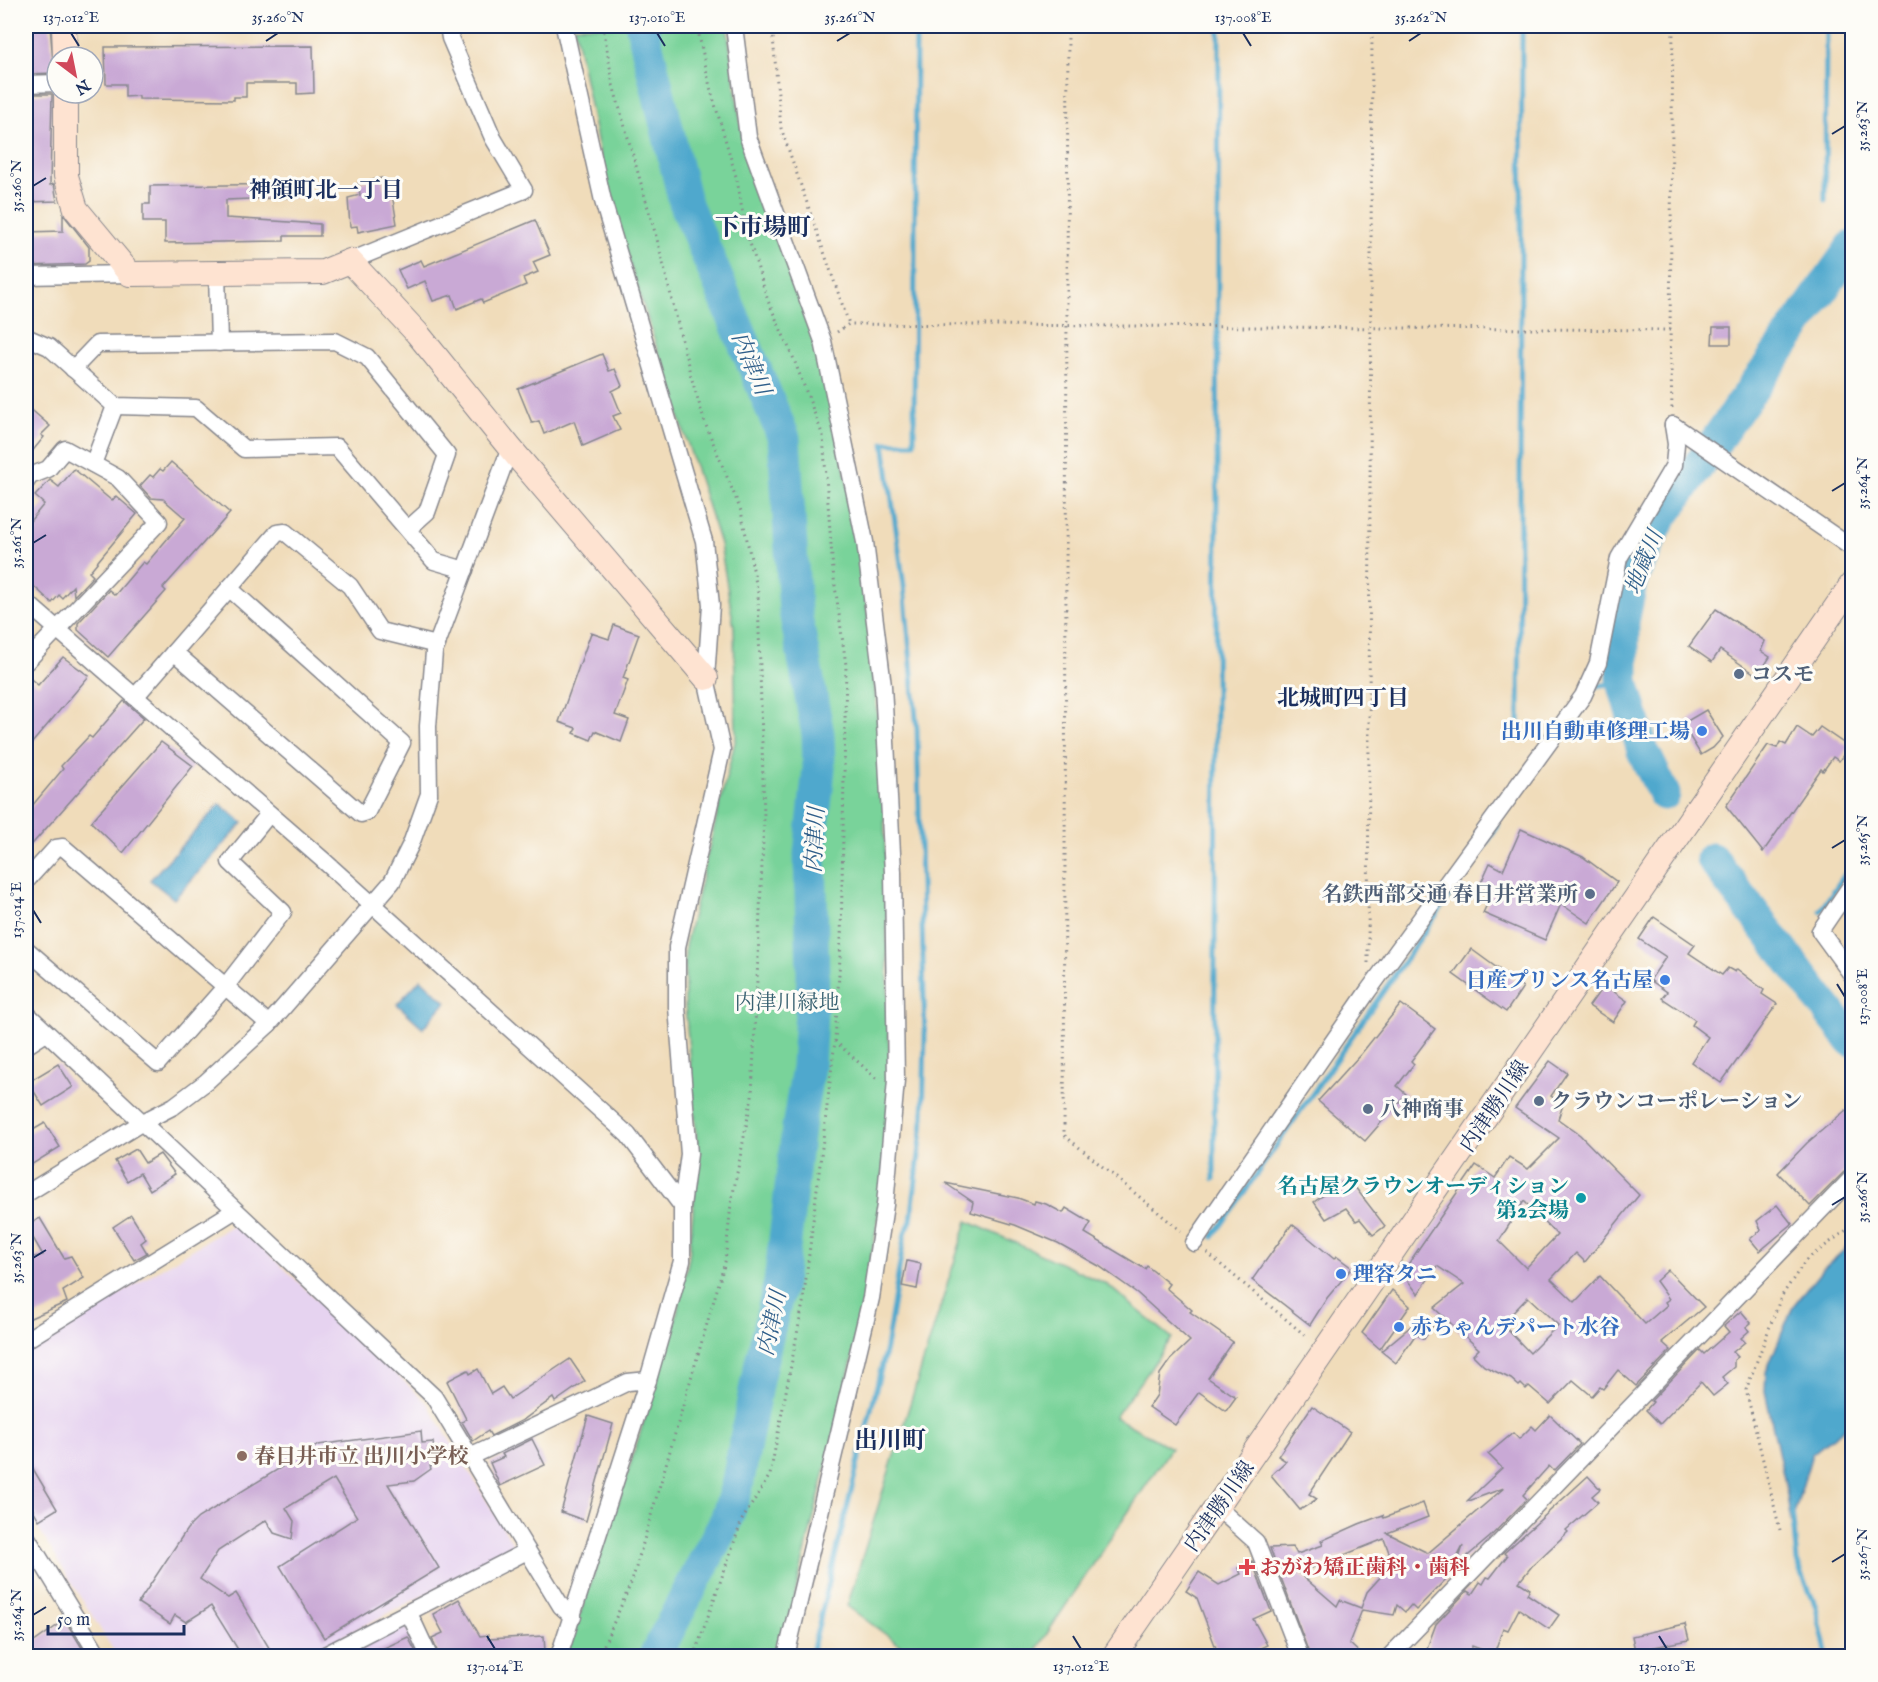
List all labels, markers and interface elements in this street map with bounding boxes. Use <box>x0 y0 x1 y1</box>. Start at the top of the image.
text: 137.012°E <box>43 8 99 27</box>
text: 35.260°N <box>252 8 304 27</box>
text: 137.010°E <box>629 8 685 27</box>
text: 35.261°N <box>825 8 875 27</box>
text: 137.008°E <box>1214 8 1272 27</box>
text: 35.262°N <box>1395 8 1447 27</box>
north arrow <box>45 45 105 105</box>
text: N <box>71 73 94 98</box>
text: 35.263°N <box>1853 101 1872 151</box>
text: 35.260°N <box>7 160 26 212</box>
district label: 神領町北一丁目 <box>249 177 403 205</box>
district label: 下市場町 <box>715 213 811 244</box>
water label: 内津川 <box>724 328 777 401</box>
text: 35.264°N <box>1853 457 1872 509</box>
text: 35.261°N <box>7 518 26 568</box>
water label: 地蔵川 <box>1620 525 1671 599</box>
place label: コスモ <box>1751 662 1814 689</box>
marker: コスモ <box>1732 667 1746 681</box>
district label: 北城町四丁目 <box>1277 685 1409 713</box>
place label: 出川自動車修理工場 <box>1501 719 1690 746</box>
marker: 出川自動車修理工場 <box>1695 724 1709 738</box>
water label: 内津川 <box>800 804 832 874</box>
text: 35.265°N <box>1853 815 1872 865</box>
text: 137.014°E <box>7 882 26 938</box>
place label: 名鉄西部交通 春日井営業所 <box>1321 882 1578 909</box>
marker: 名鉄西部交通 春日井営業所 <box>1583 887 1597 901</box>
place label: 日産プリンス名古屋 <box>1465 968 1653 995</box>
text: 137.008°E <box>1853 968 1872 1026</box>
marker: 日産プリンス名古屋 <box>1658 973 1672 987</box>
park label: 内津川緑地 <box>735 990 840 1017</box>
street label: 内津勝川線 <box>1455 1056 1536 1158</box>
place label: クラウンコーポレーション <box>1551 1089 1802 1116</box>
marker: クラウンコーポレーション <box>1532 1094 1546 1108</box>
place label: 八神商事 <box>1380 1097 1464 1124</box>
marker: 八神商事 <box>1361 1102 1375 1116</box>
text: 35.266°N <box>1853 1171 1872 1223</box>
place label: 名古屋クラウンオーディション 第2会場 <box>1277 1174 1569 1225</box>
marker: 名古屋クラウンオーディション 第2会場 <box>1574 1191 1588 1205</box>
text: 35.263°N <box>7 1233 26 1283</box>
place label: 理容タニ <box>1353 1262 1437 1289</box>
marker: 理容タニ <box>1334 1267 1348 1281</box>
water label: 内津川 <box>752 1286 794 1359</box>
place label: 赤ちゃんデパート水谷 <box>1411 1315 1620 1342</box>
marker: 赤ちゃんデパート水谷 <box>1392 1320 1406 1334</box>
district label: 出川町 <box>854 1426 926 1457</box>
place label: 春日井市立 出川小学校 <box>254 1444 469 1471</box>
marker: 春日井市立 出川小学校 <box>235 1449 249 1463</box>
street label: 内津勝川線 <box>1179 1456 1261 1558</box>
text: 35.267°N <box>1853 1528 1872 1580</box>
place label: おがわ矯正歯科・歯科 <box>1260 1555 1470 1582</box>
marker: おがわ矯正歯科・歯科 <box>1238 1558 1256 1576</box>
text: 35.264°N <box>7 1589 26 1641</box>
scale bar <box>48 1598 184 1636</box>
text: 50 m <box>57 1609 90 1632</box>
text: 137.014°E <box>467 1657 523 1676</box>
text: 137.012°E <box>1053 1657 1109 1676</box>
text: 137.010°E <box>1639 1657 1695 1676</box>

